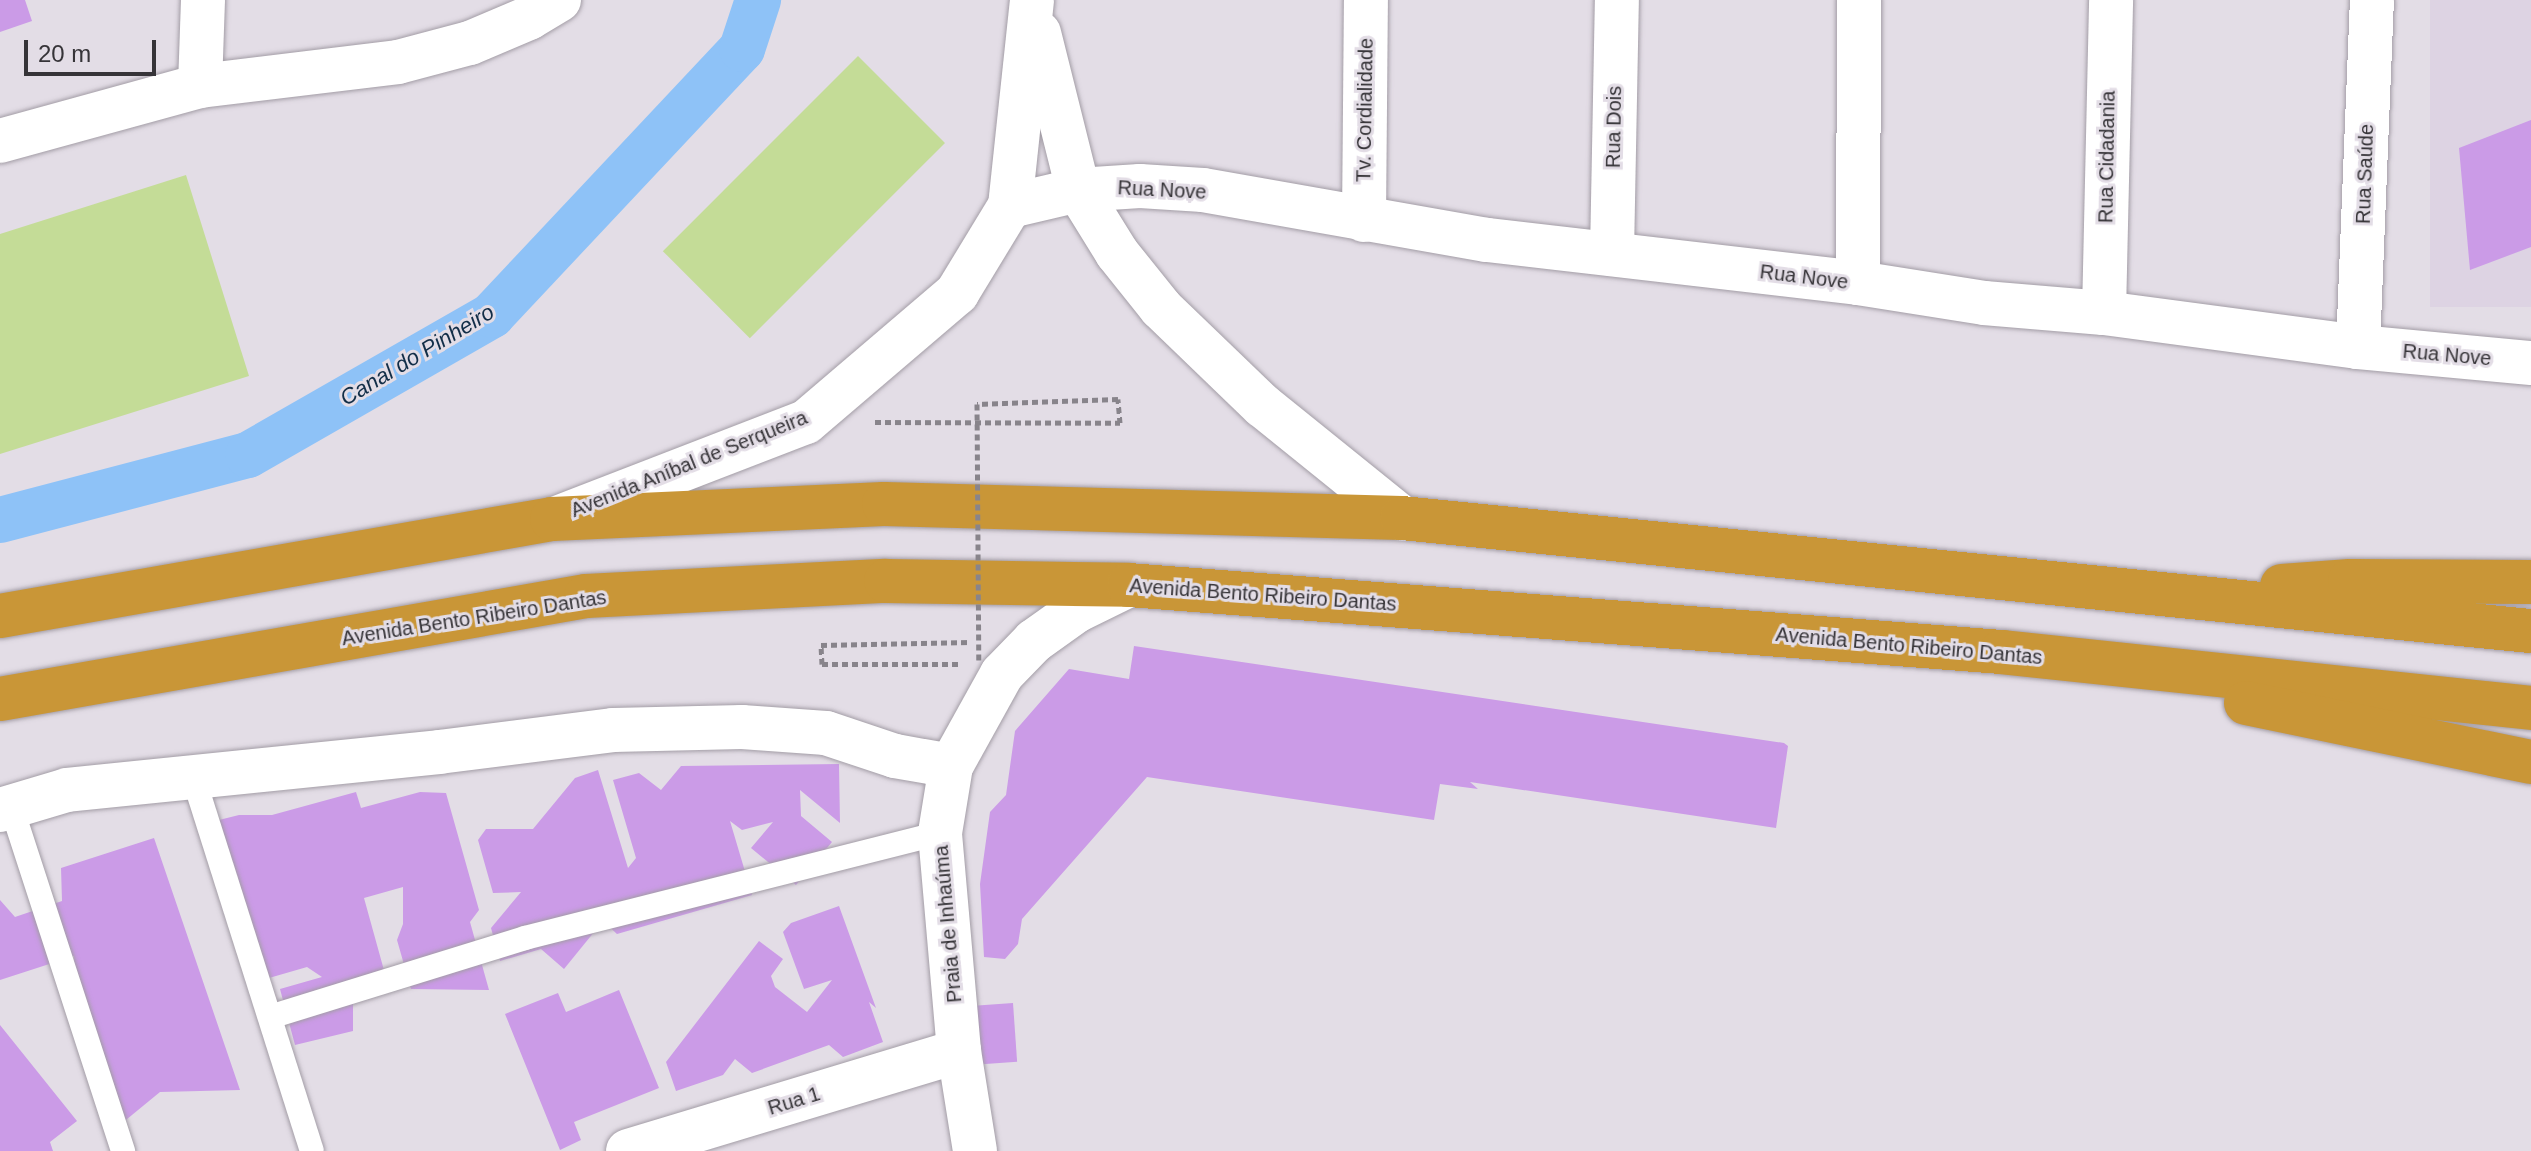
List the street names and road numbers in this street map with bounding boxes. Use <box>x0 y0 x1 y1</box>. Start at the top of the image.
street label: Tv. Cordialidade <box>1352 38 1378 182</box>
street label: Rua Dois <box>1601 86 1627 168</box>
street label: Rua Cidadania <box>2094 91 2120 223</box>
street label: Rua Saúde <box>2351 124 2379 224</box>
street label: Rua Nove <box>1117 176 1207 204</box>
street label: Rua Nove <box>1758 260 1850 294</box>
street label: Rua Nove <box>2402 339 2492 371</box>
street label: Avenida Aníbal de Serqueira <box>567 405 811 523</box>
street label: Avenida Bento Ribeiro Dantas <box>1129 574 1397 616</box>
street label: Avenida Bento Ribeiro Dantas <box>340 585 608 651</box>
street label: Avenida Bento Ribeiro Dantas <box>1775 622 2043 670</box>
street label: Praia de Inhaúma <box>929 844 967 1004</box>
street label: Rua 1 <box>765 1082 823 1120</box>

